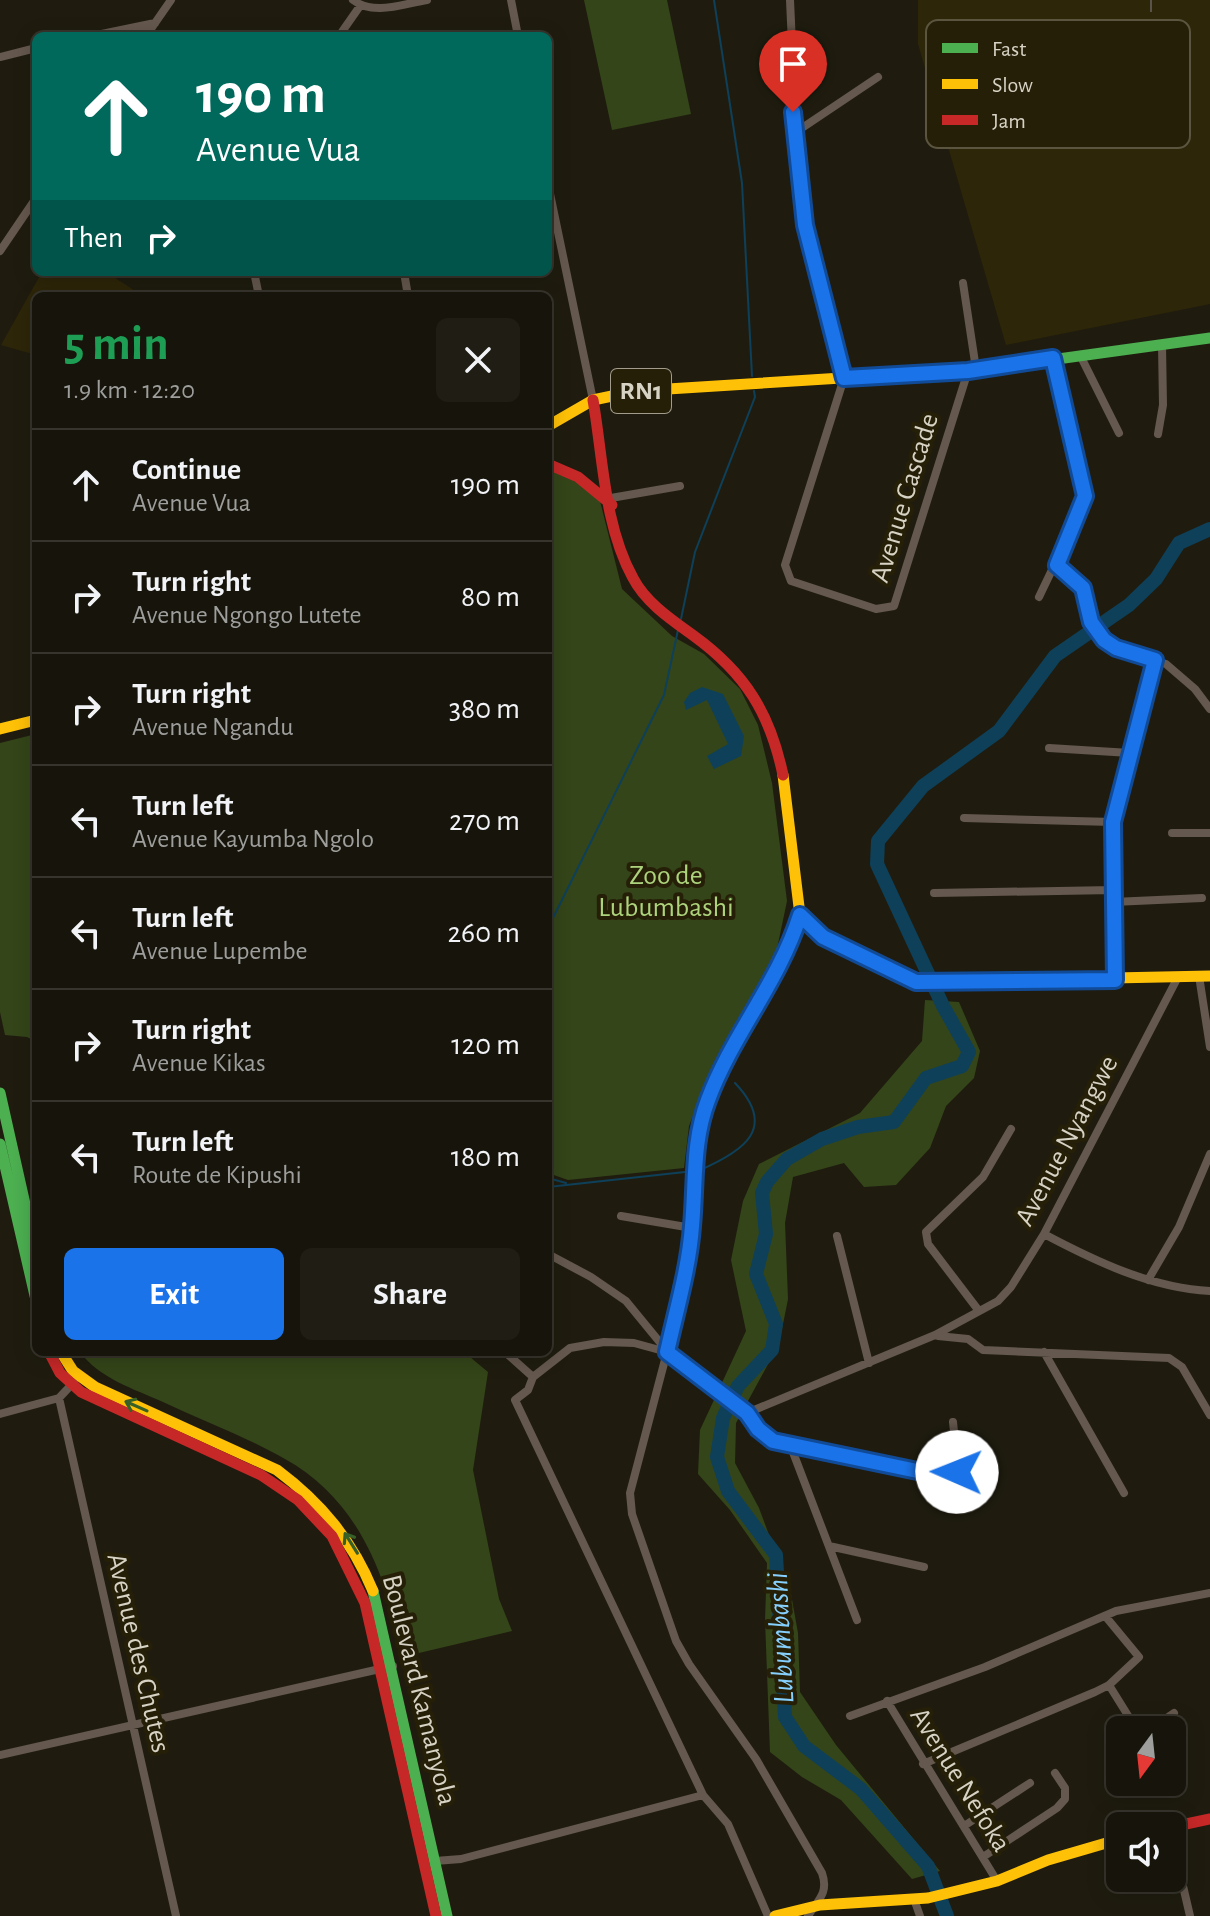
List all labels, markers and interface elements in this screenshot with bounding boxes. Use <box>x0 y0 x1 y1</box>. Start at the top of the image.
legend <box>926 20 1190 148</box>
pin <box>759 30 827 112</box>
text: Fast <box>992 38 1026 60</box>
icon: arrive <box>771 42 815 86</box>
icon: ahead <box>64 64 168 168</box>
text: 190 m <box>196 67 326 123</box>
text: Slow <box>992 74 1033 96</box>
text: Jam <box>992 110 1026 132</box>
text: Avenue Vua <box>196 132 360 168</box>
icon: right <box>139 216 183 260</box>
text: Then <box>64 223 123 253</box>
button: close <box>436 318 520 402</box>
text: 5 min <box>64 321 169 369</box>
road number: RN1 <box>611 369 671 413</box>
text: 1.9 km · 12:20 <box>64 377 195 403</box>
street label: Avenue Cascade <box>866 410 944 586</box>
text: Continue <box>132 455 241 485</box>
icon: ahead <box>64 463 108 507</box>
text: 190 m <box>451 470 520 500</box>
text: Avenue Vua <box>132 490 251 516</box>
text: Turn right <box>132 567 251 597</box>
icon: right <box>64 575 108 619</box>
text: 80 m <box>461 582 520 612</box>
text: Avenue Ngongo Lutete <box>132 602 361 628</box>
text: Turn right <box>132 679 251 709</box>
icon: right <box>64 687 108 731</box>
text: 380 m <box>449 694 520 724</box>
text: Avenue Ngandu <box>132 714 293 740</box>
text: Turn left <box>132 791 233 821</box>
icon: left <box>64 799 108 843</box>
text: 270 m <box>449 806 520 836</box>
text: Avenue Kayumba Ngolo <box>132 826 374 852</box>
park label: Zoo de Lubumbashi <box>598 862 734 922</box>
text: Turn left <box>132 903 233 933</box>
icon: left <box>64 911 108 955</box>
text: 260 m <box>447 918 520 948</box>
text: Avenue Lupembe <box>132 938 308 964</box>
text: Turn right <box>132 1015 251 1045</box>
icon: right <box>64 1023 108 1067</box>
text: 120 m <box>451 1030 520 1060</box>
text: Avenue Kikas <box>132 1050 266 1076</box>
street label: Avenue Nyangwe <box>1010 1051 1124 1231</box>
text: Turn left <box>132 1127 233 1157</box>
icon: left <box>64 1135 108 1179</box>
text: 180 m <box>451 1142 520 1172</box>
text: Route de Kipushi <box>132 1162 302 1188</box>
button: Exit <box>64 1248 284 1340</box>
button: Share <box>300 1248 520 1340</box>
one-way arrow <box>125 1397 149 1412</box>
position arrow <box>915 1430 999 1514</box>
one-way arrow <box>343 1532 359 1555</box>
street label: Avenue des Chutes <box>101 1551 175 1755</box>
street label: Boulevard Kamanyola <box>377 1572 461 1808</box>
water label: Lubumbashi <box>763 1572 799 1704</box>
street label: Avenue Nefoka <box>905 1703 1016 1857</box>
north arrow <box>1106 1716 1186 1796</box>
map controls <box>1106 1716 1186 1892</box>
button: sound <box>1106 1812 1186 1892</box>

